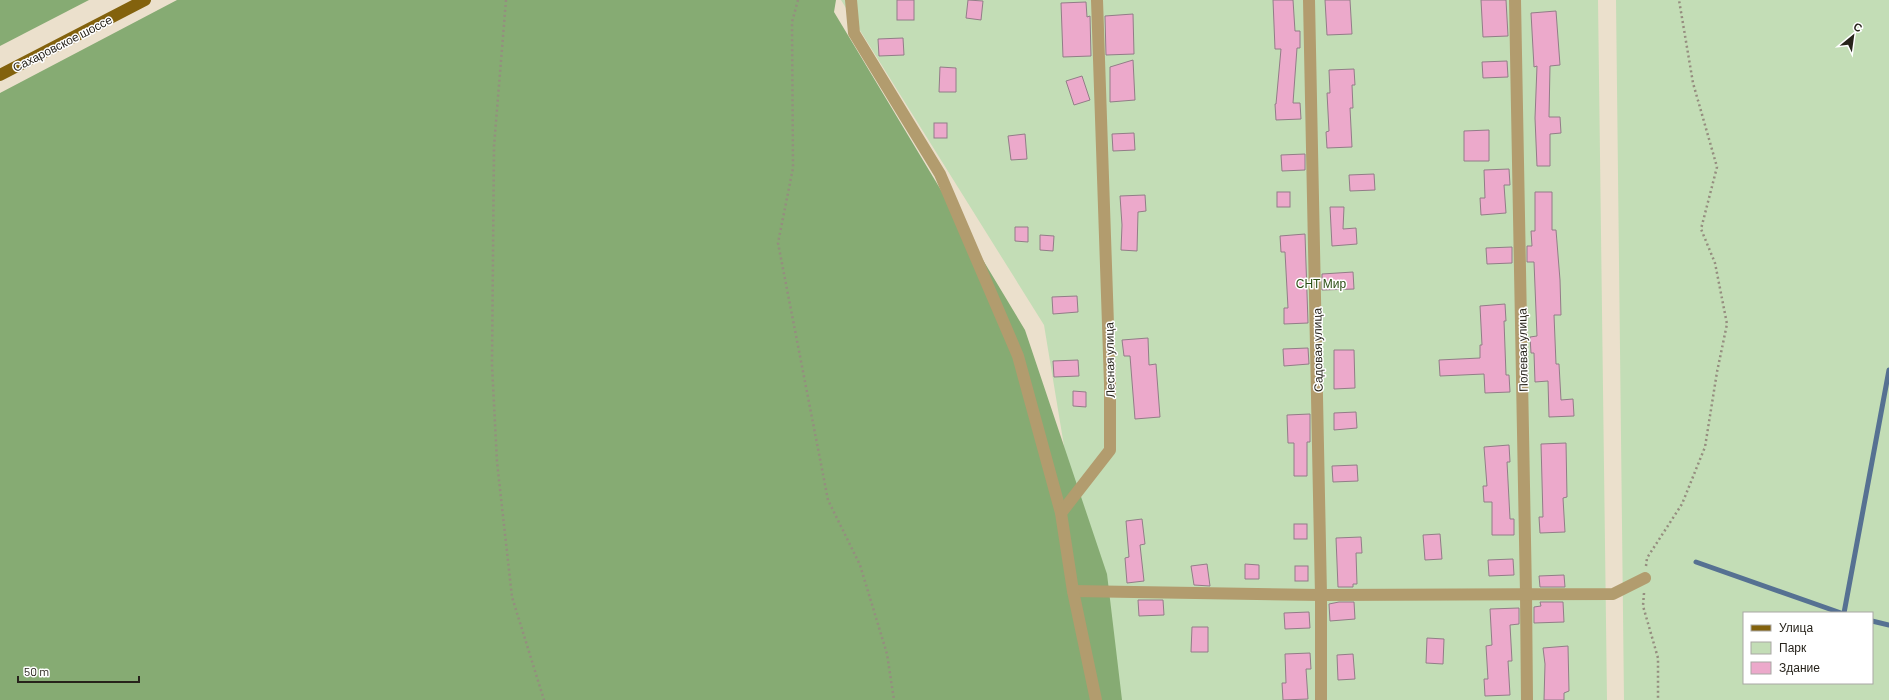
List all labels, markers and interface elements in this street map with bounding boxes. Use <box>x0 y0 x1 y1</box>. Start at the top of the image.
street label: Сахаровское шоссе <box>10 12 115 75</box>
north arrow <box>1833 16 1873 56</box>
text: С <box>1851 19 1865 34</box>
park label: СНТ Мир <box>1296 276 1347 291</box>
street label: Садовая улица <box>1309 308 1326 392</box>
street label: Полевая улица <box>1514 308 1531 392</box>
street label: Лесная улица <box>1101 322 1118 398</box>
legend <box>1743 612 1873 684</box>
text: Улица <box>1779 620 1813 635</box>
text: Парк <box>1779 640 1807 655</box>
scale bar <box>18 658 139 684</box>
text: Здание <box>1779 660 1820 675</box>
text: 50 m <box>24 664 49 678</box>

